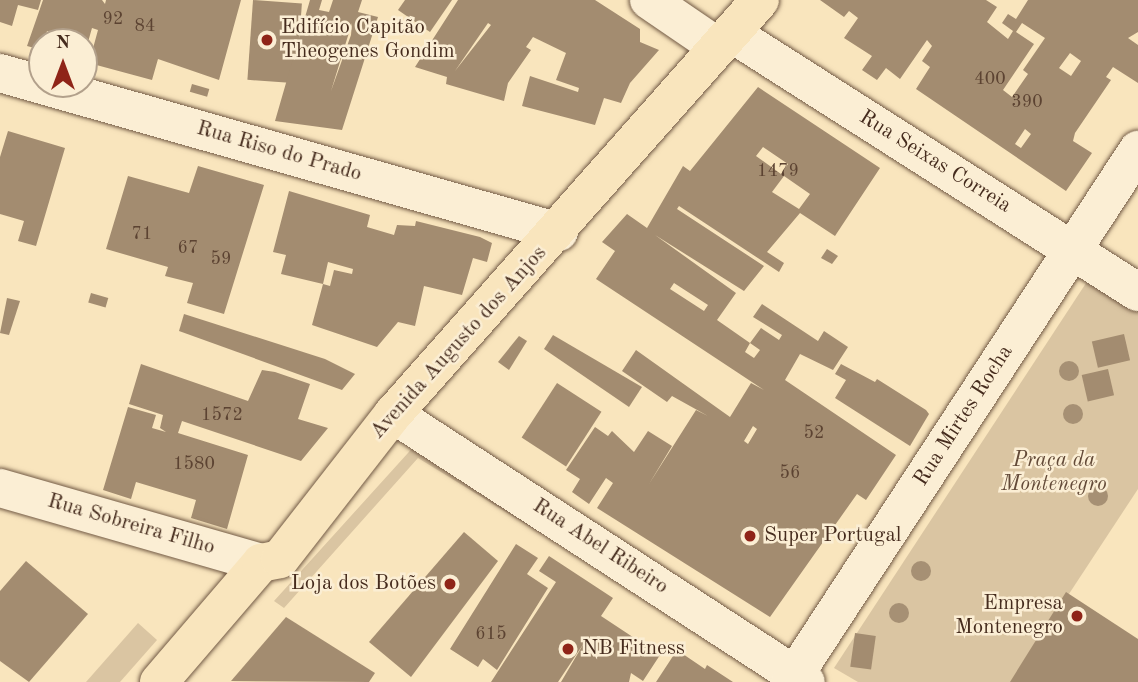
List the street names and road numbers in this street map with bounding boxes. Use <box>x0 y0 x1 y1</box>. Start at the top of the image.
street label: Rua Seixas Correia <box>854 105 1016 219</box>
street label: Rua Riso do Prado <box>194 116 364 188</box>
street label: Avenida Augusto dos Anjos <box>366 241 552 445</box>
street label: Rua Mirtes Rocha <box>909 341 1019 491</box>
street label: Rua Sobreira Filho <box>44 489 218 561</box>
street label: Rua Abel Ribeiro <box>528 494 672 600</box>

